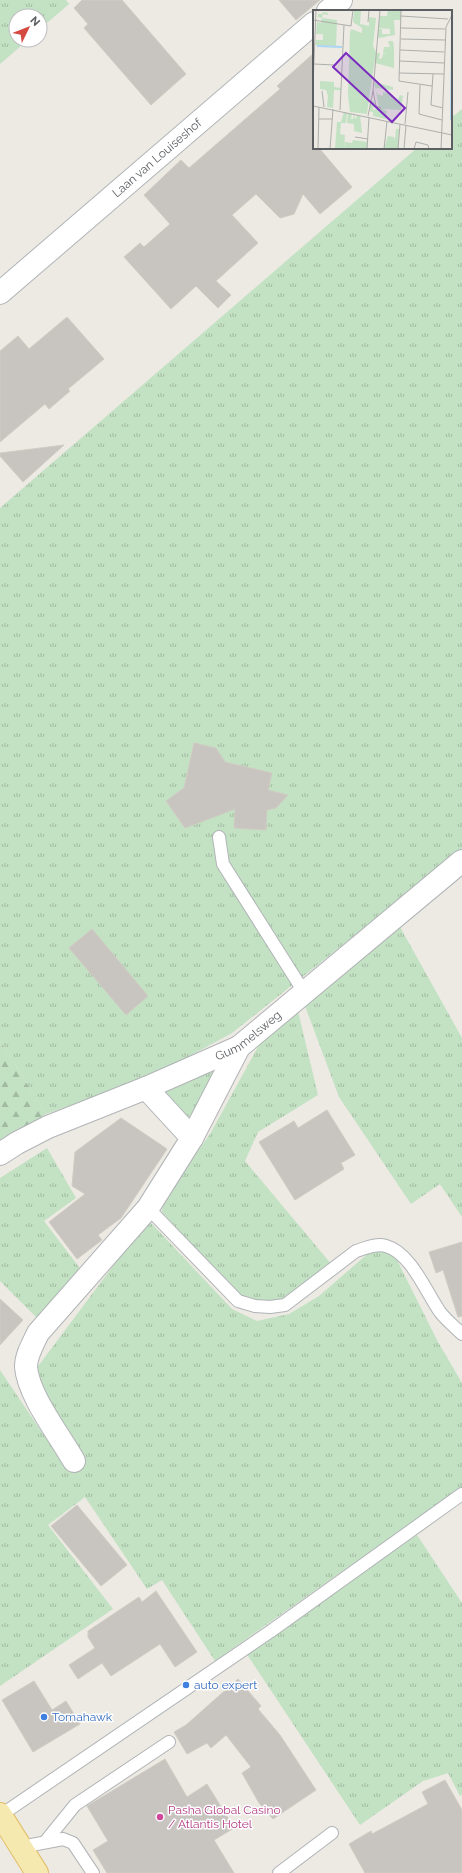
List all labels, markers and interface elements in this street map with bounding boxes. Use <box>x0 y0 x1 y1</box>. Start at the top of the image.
north arrow <box>8 8 48 48</box>
inset map <box>313 10 452 149</box>
text: N <box>27 14 43 29</box>
street label: Laan van Louiseshof <box>109 115 205 200</box>
street label: Gummelsweg <box>213 1008 284 1064</box>
place label: auto expert <box>194 1678 257 1692</box>
marker: auto expert <box>181 1680 191 1690</box>
place label: Tomahawk <box>52 1710 113 1724</box>
marker: Tomahawk <box>39 1712 49 1722</box>
place label: Pasha Global Casino / Atlantis Hotel <box>168 1803 281 1831</box>
marker: Pasha Global Casino / Atlantis Hotel <box>155 1812 165 1822</box>

